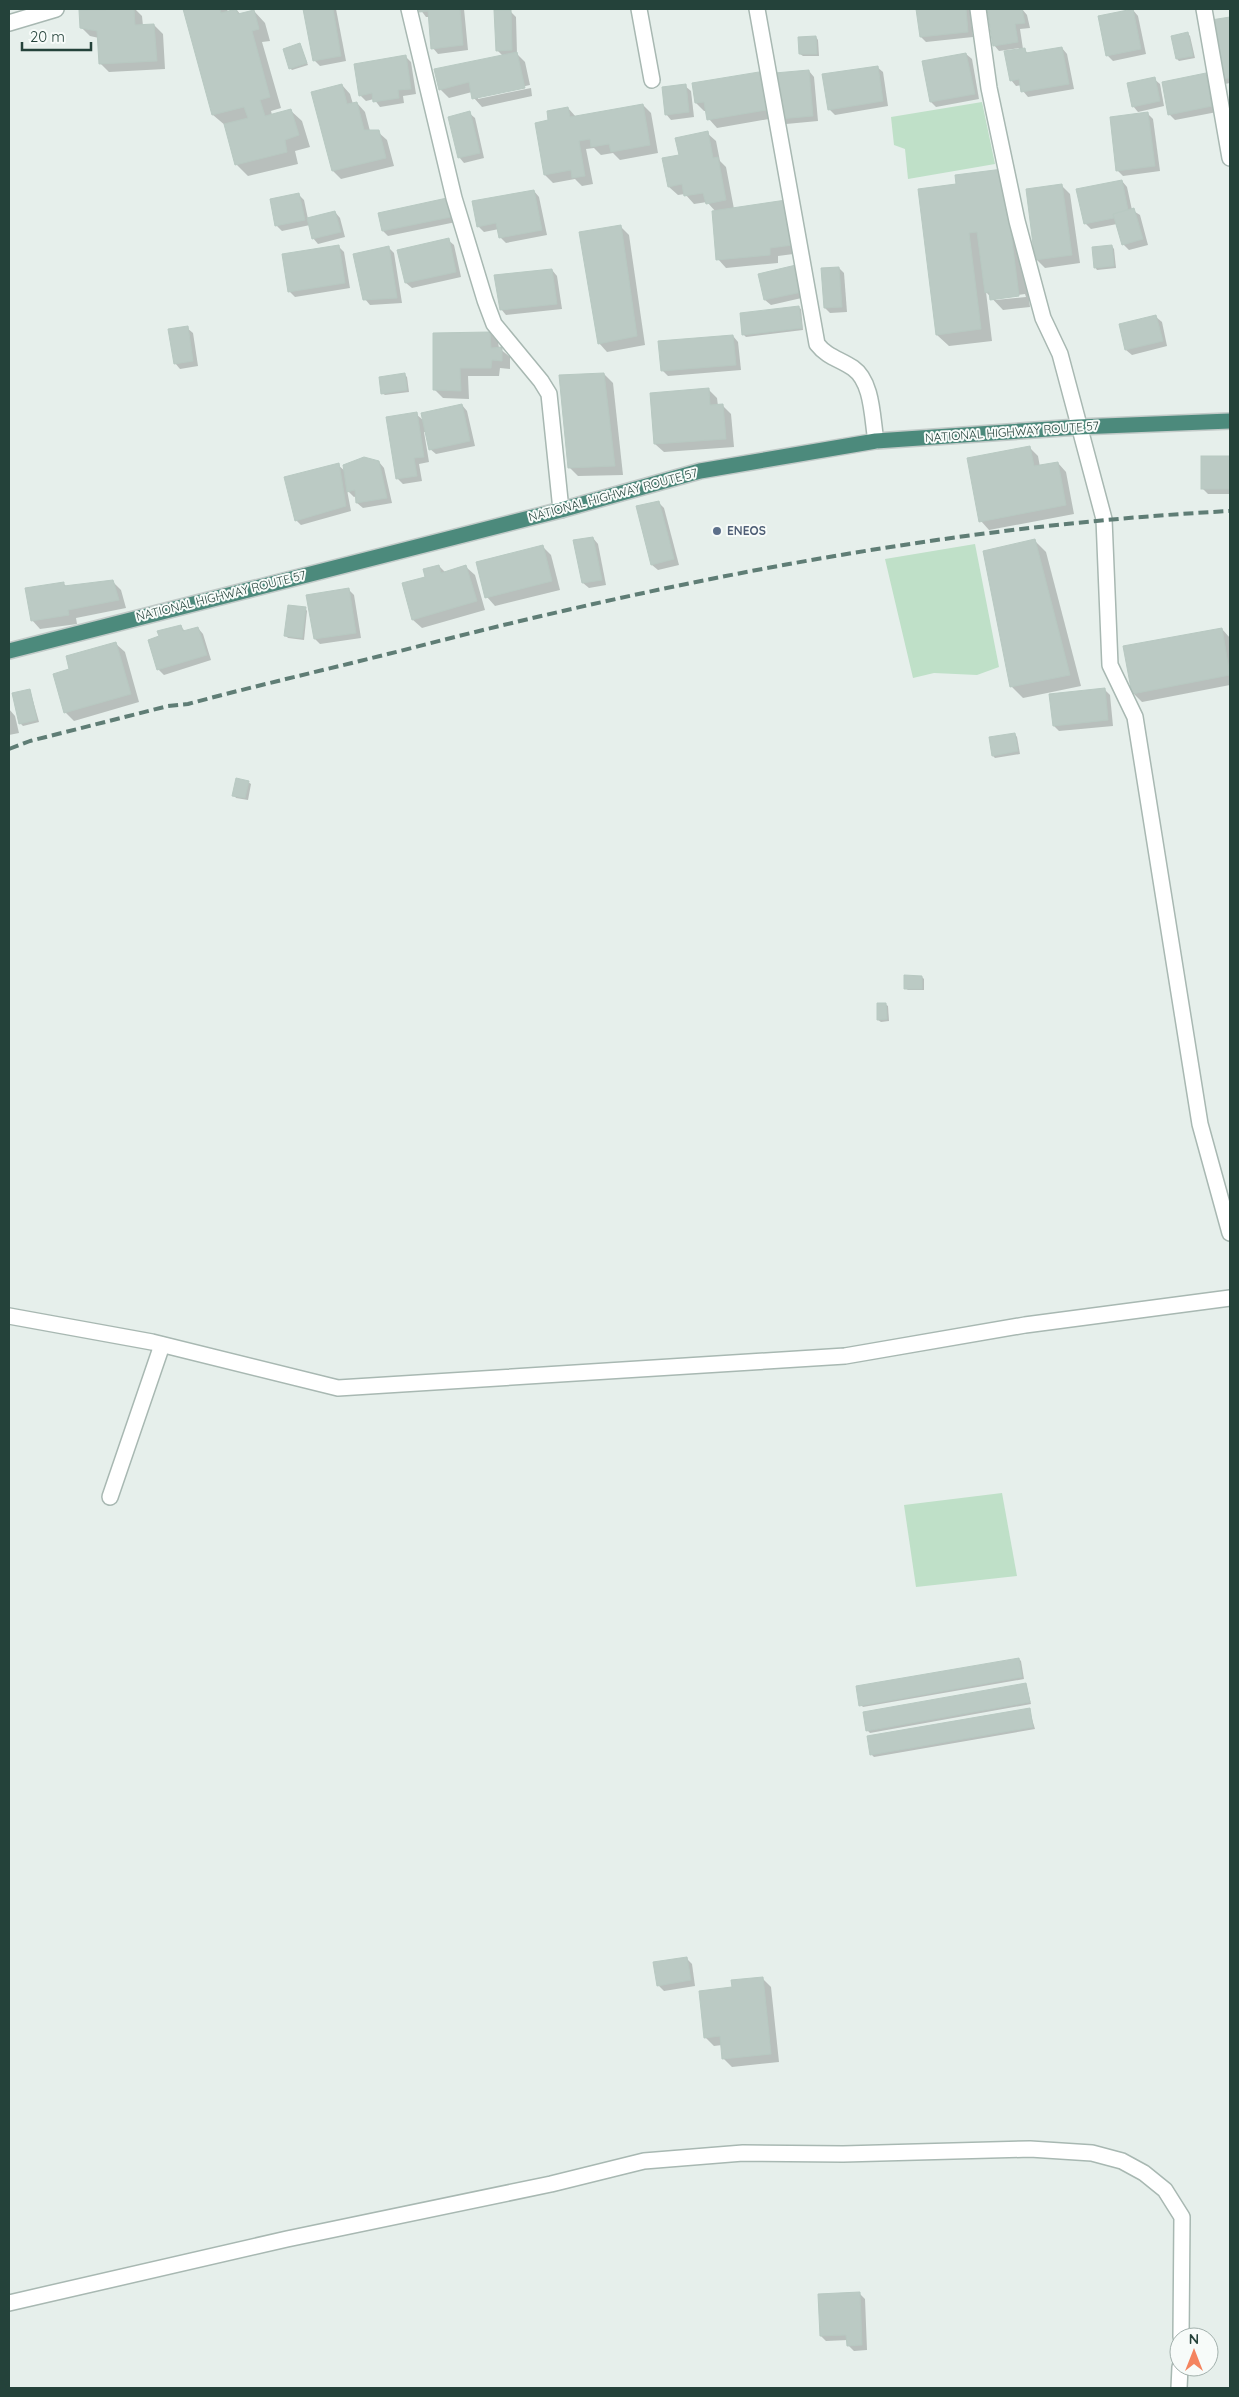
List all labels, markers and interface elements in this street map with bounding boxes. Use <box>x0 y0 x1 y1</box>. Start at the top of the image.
scale bar <box>22 20 91 52</box>
text: 20 m <box>30 27 65 46</box>
street label: NATIONAL HIGHWAY ROUTE 57 <box>924 418 1099 445</box>
street label: NATIONAL HIGHWAY ROUTE 57 <box>527 465 699 524</box>
place label: ENEOS <box>727 523 766 538</box>
marker: ENEOS <box>711 525 723 537</box>
street label: NATIONAL HIGHWAY ROUTE 57 <box>134 567 307 624</box>
north arrow <box>1169 2327 1219 2377</box>
text: N <box>1189 2330 1199 2348</box>

